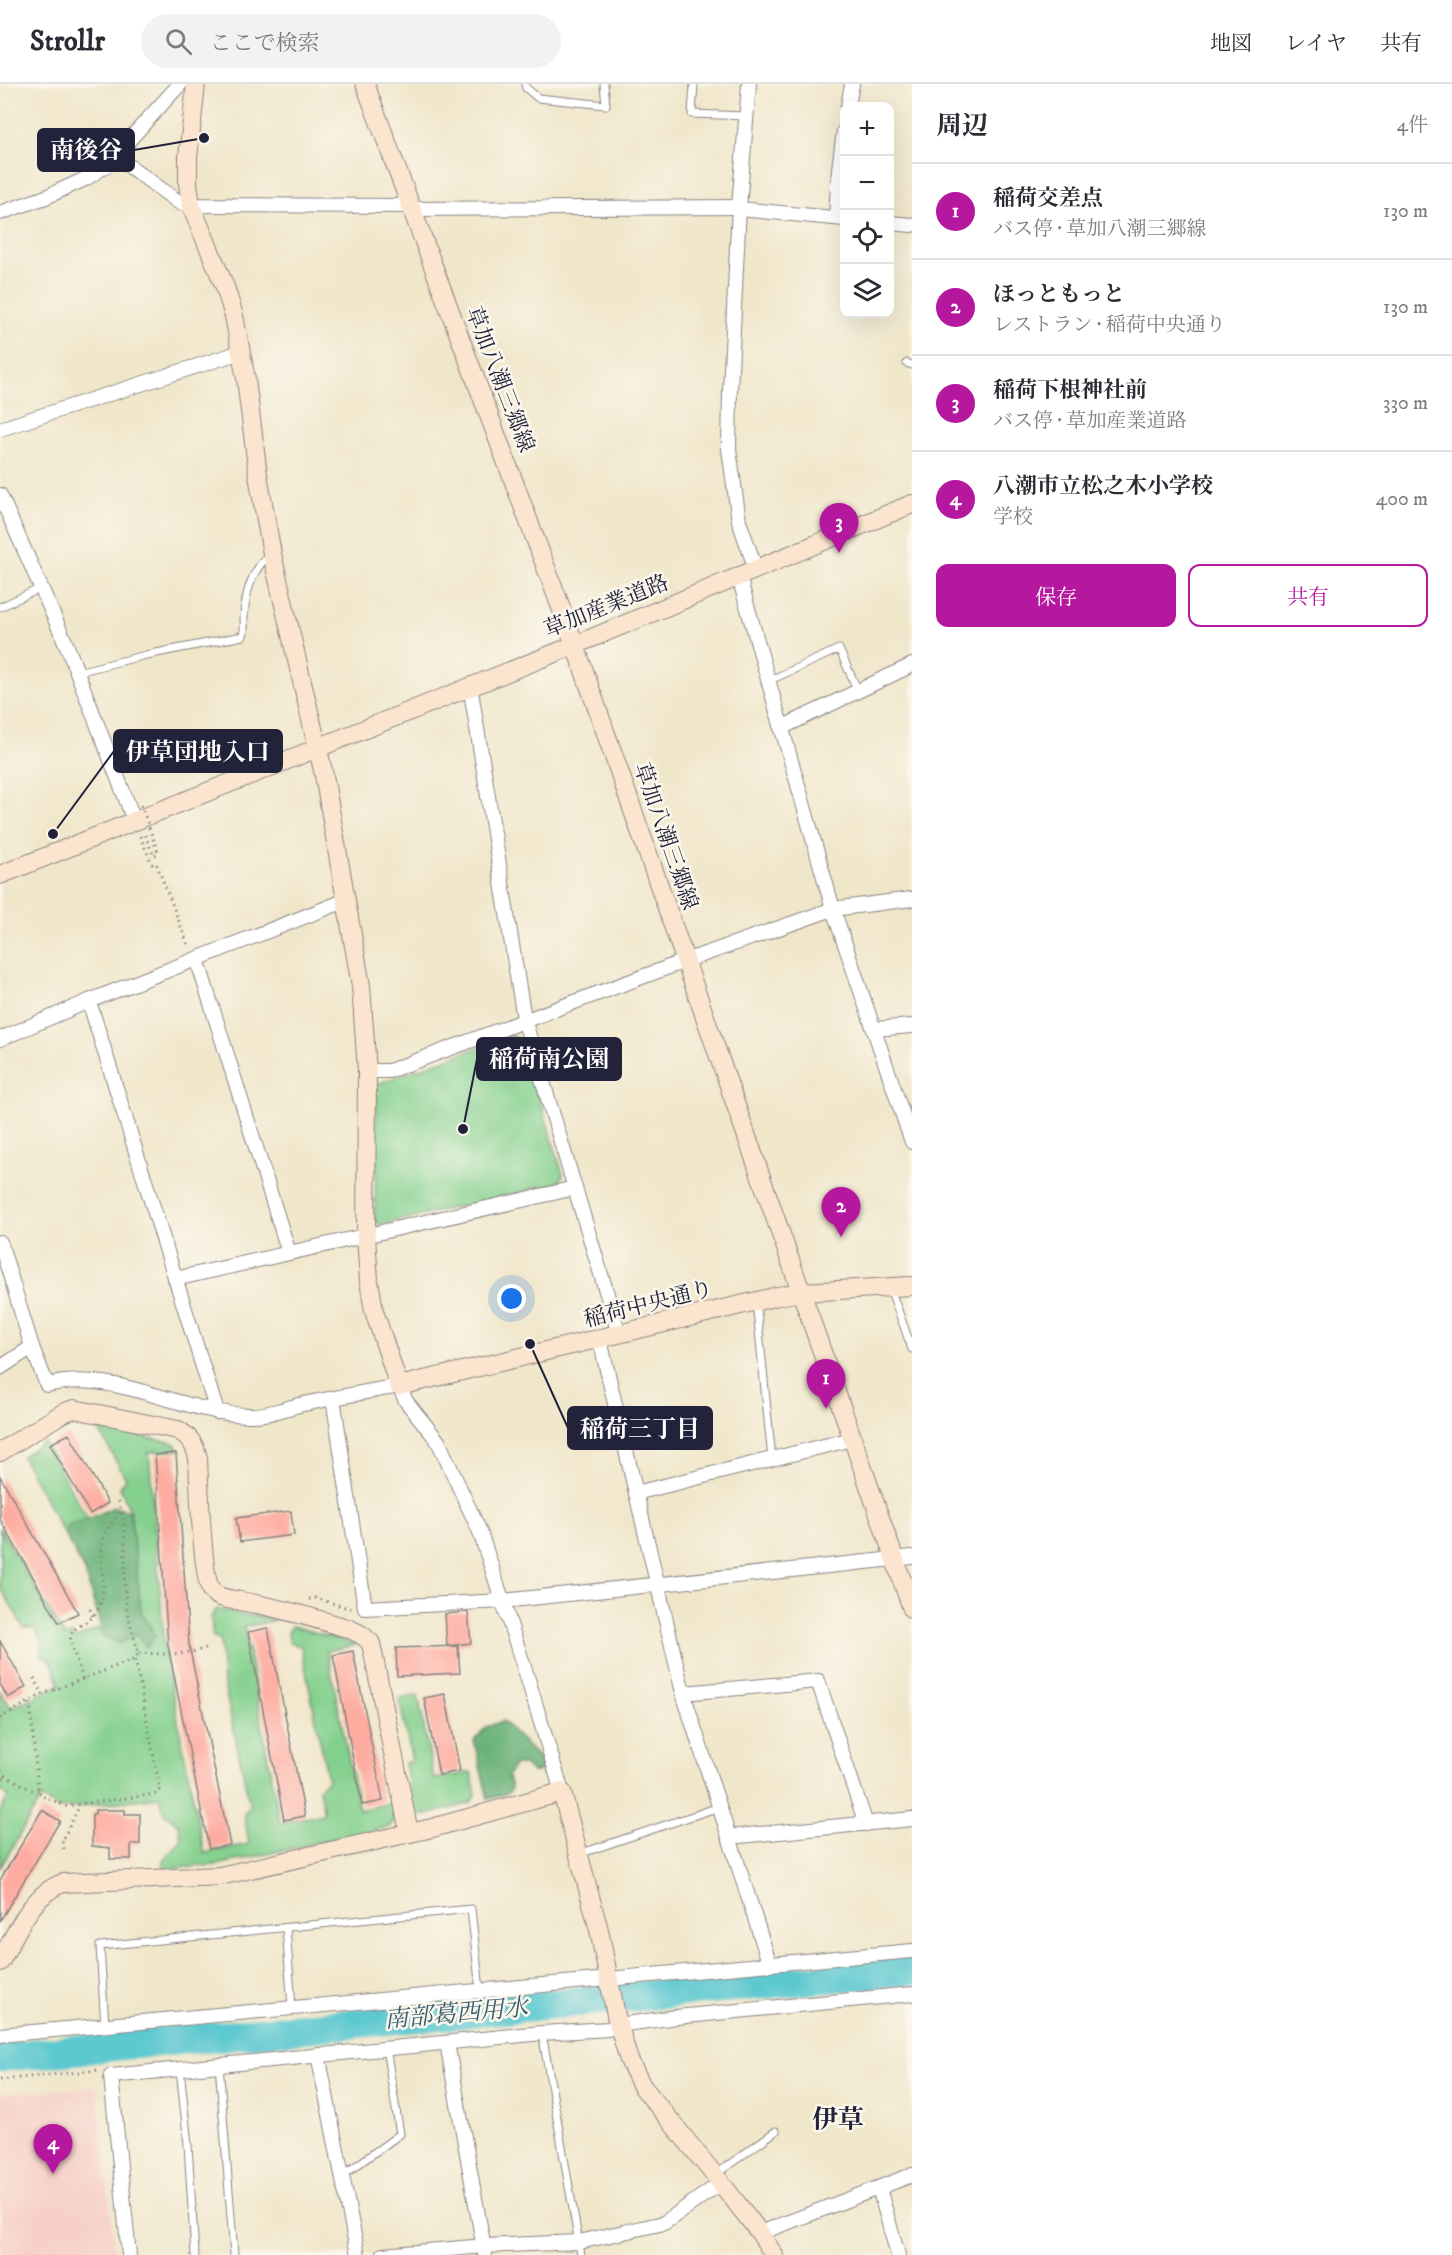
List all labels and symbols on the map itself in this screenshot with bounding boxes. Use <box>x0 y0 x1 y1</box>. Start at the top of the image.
callout: 南後谷 <box>38 129 134 171</box>
text: 南後谷 <box>50 136 122 166</box>
street label: 草加八潮三郷線 <box>459 303 540 456</box>
pin: 3 <box>820 504 858 553</box>
street label: 草加産業道路 <box>540 569 673 644</box>
callout: 伊草団地入口 <box>114 730 282 772</box>
text: 伊草団地入口 <box>126 738 270 768</box>
street label: 草加八潮三郷線 <box>628 759 703 914</box>
callout: 稲荷南公園 <box>477 1038 621 1080</box>
text: 稲荷南公園 <box>489 1045 609 1075</box>
pin: 2 <box>822 1188 860 1237</box>
street label: 稲荷中央通り <box>581 1275 716 1334</box>
your location <box>497 1284 526 1313</box>
pin: 1 <box>806 1360 846 1409</box>
callout: 稲荷三丁目 <box>568 1407 712 1449</box>
text: 稲荷三丁目 <box>580 1415 700 1445</box>
water label: 南部葛西用水 <box>383 1993 531 2035</box>
district label: 伊草 <box>812 2104 864 2137</box>
pin: 4 <box>34 2124 72 2174</box>

